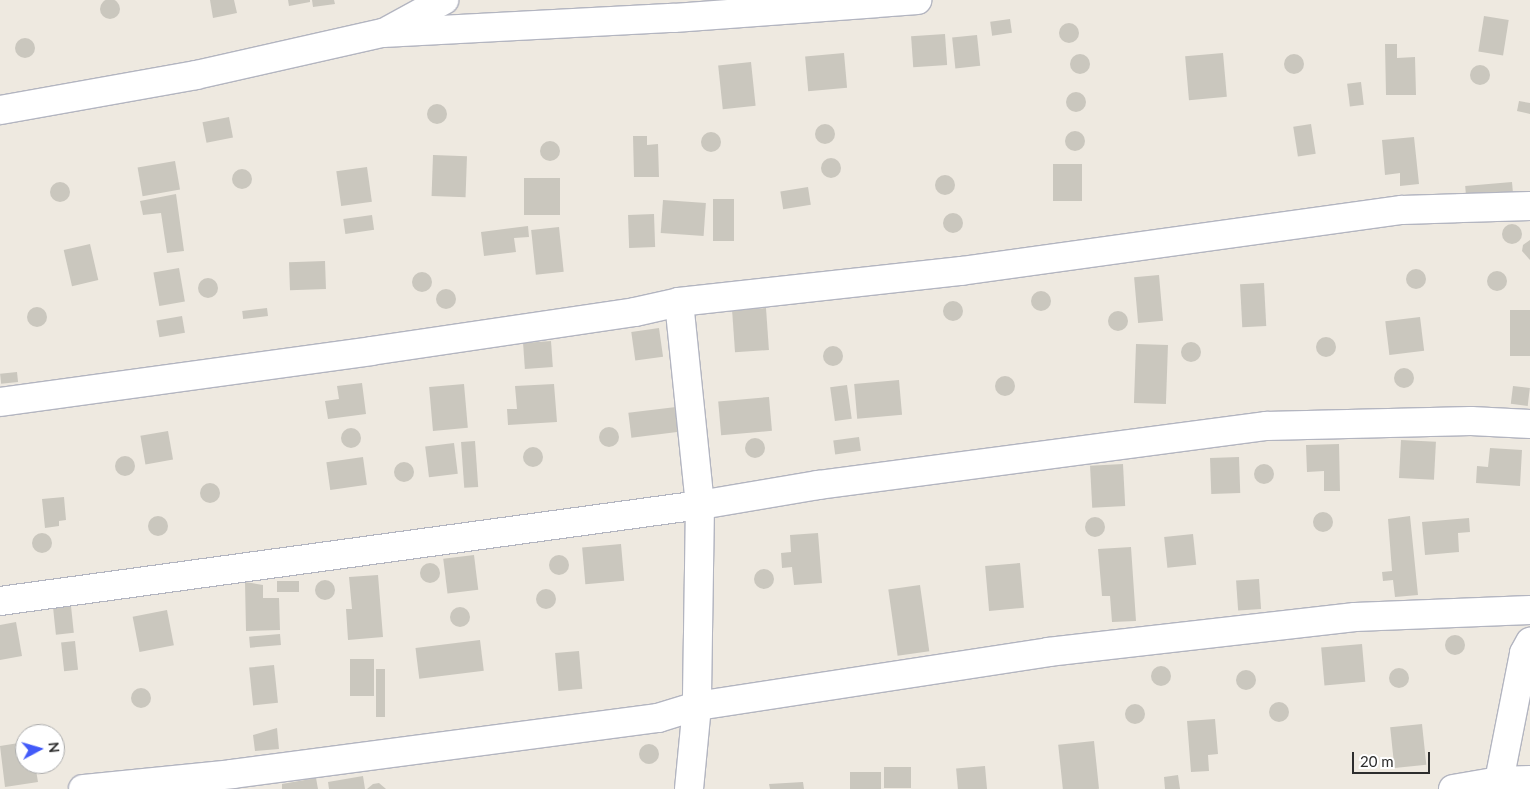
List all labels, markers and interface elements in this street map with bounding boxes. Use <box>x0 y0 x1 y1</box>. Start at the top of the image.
north arrow <box>15 724 65 774</box>
text: N <box>45 741 63 754</box>
scale bar <box>1355 742 1432 774</box>
text: 20 m <box>1360 752 1394 770</box>

